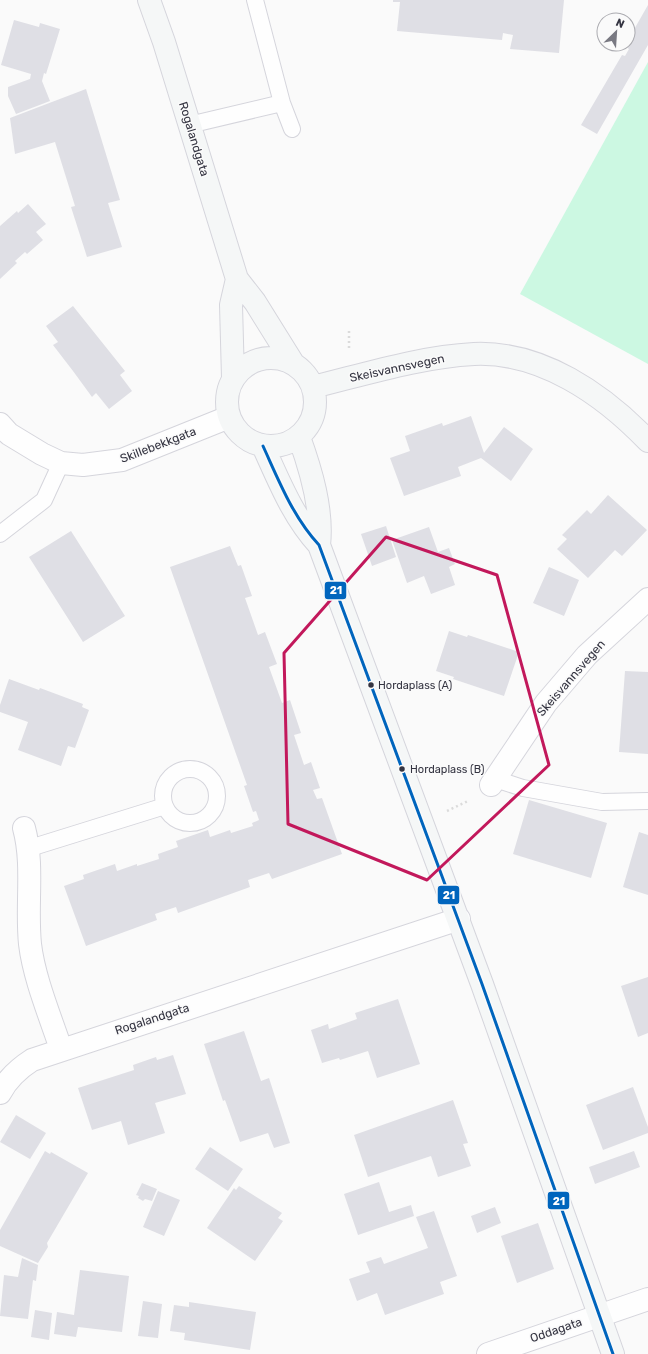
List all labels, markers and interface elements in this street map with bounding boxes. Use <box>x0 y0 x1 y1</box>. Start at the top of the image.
north arrow <box>596 12 636 52</box>
text: N <box>614 16 626 31</box>
street label: Rogalandgata <box>176 100 212 178</box>
street label: Skeisvannsvegen <box>348 351 446 385</box>
street label: Skillebekkgata <box>118 424 198 466</box>
line badge: 21 <box>324 581 347 600</box>
text: 21 <box>330 584 342 597</box>
street label: Skeisvannsvegen <box>534 637 608 719</box>
place label: Hordaplass (A) <box>378 679 453 692</box>
marker: Hordaplass (A) <box>366 680 376 690</box>
place label: Hordaplass (B) <box>410 763 485 776</box>
marker: Hordaplass (B) <box>397 764 407 774</box>
line badge: 21 <box>437 885 460 905</box>
text: 21 <box>443 889 455 902</box>
street label: Rogalandgata <box>113 1000 191 1038</box>
line badge: 21 <box>547 1191 570 1210</box>
text: 21 <box>553 1195 565 1208</box>
street label: Oddagata <box>528 1315 584 1345</box>

